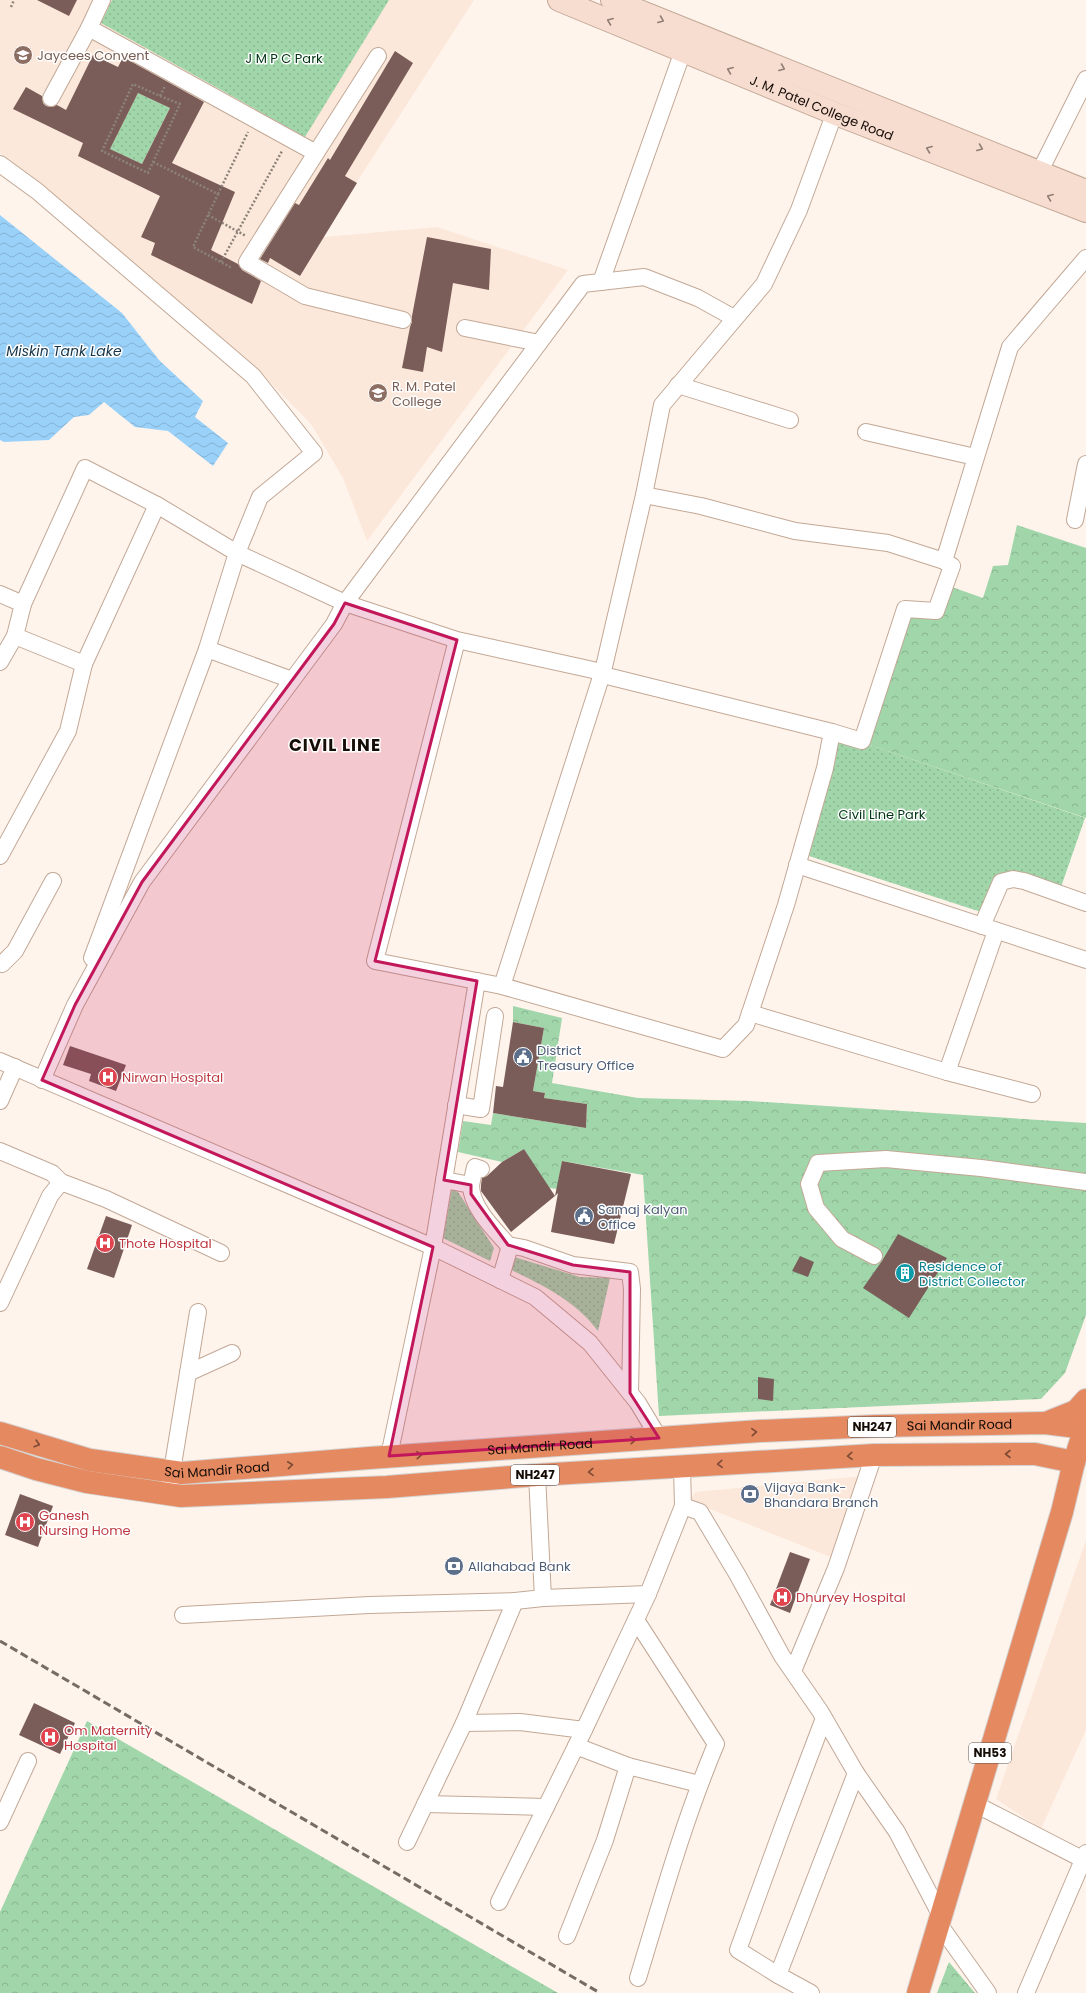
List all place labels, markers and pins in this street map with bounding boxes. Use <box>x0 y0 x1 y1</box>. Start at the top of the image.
school or university icon: Jaycees Convent <box>12 44 34 66</box>
place label: Jaycees Convent <box>37 46 150 65</box>
place label: R. M. Patel College <box>392 377 456 411</box>
school or university icon: R. M. Patel College <box>367 382 389 404</box>
place label: District Treasury Office <box>537 1041 634 1075</box>
public building icon: District Treasury Office <box>512 1046 534 1068</box>
hospital icon: Nirwan Hospital <box>97 1066 119 1088</box>
place label: Nirwan Hospital <box>122 1068 223 1087</box>
place label: Samaj Kalyan Office <box>598 1200 688 1234</box>
public building icon: Samaj Kalyan Office <box>573 1205 595 1227</box>
hospital icon: Thote Hospital <box>94 1232 116 1254</box>
place label: Thote Hospital <box>119 1234 212 1253</box>
place label: Residence of District Collector <box>919 1257 1026 1291</box>
building icon: Residence of District Collector <box>894 1262 916 1284</box>
place label: Vijaya Bank- Bhandara Branch <box>764 1478 878 1512</box>
bank icon: Vijaya Bank- Bhandara Branch <box>739 1483 761 1505</box>
place label: Ganesh Nursing Home <box>39 1506 131 1540</box>
hospital icon: Ganesh Nursing Home <box>14 1511 36 1533</box>
bank icon: Allahabad Bank <box>443 1555 465 1577</box>
place label: Allahabad Bank <box>468 1557 571 1576</box>
hospital icon: Dhurvey Hospital <box>771 1586 793 1608</box>
place label: Dhurvey Hospital <box>796 1588 906 1607</box>
place label: Om Maternity Hospital <box>64 1721 153 1755</box>
hospital icon: Om Maternity Hospital <box>39 1726 61 1748</box>

